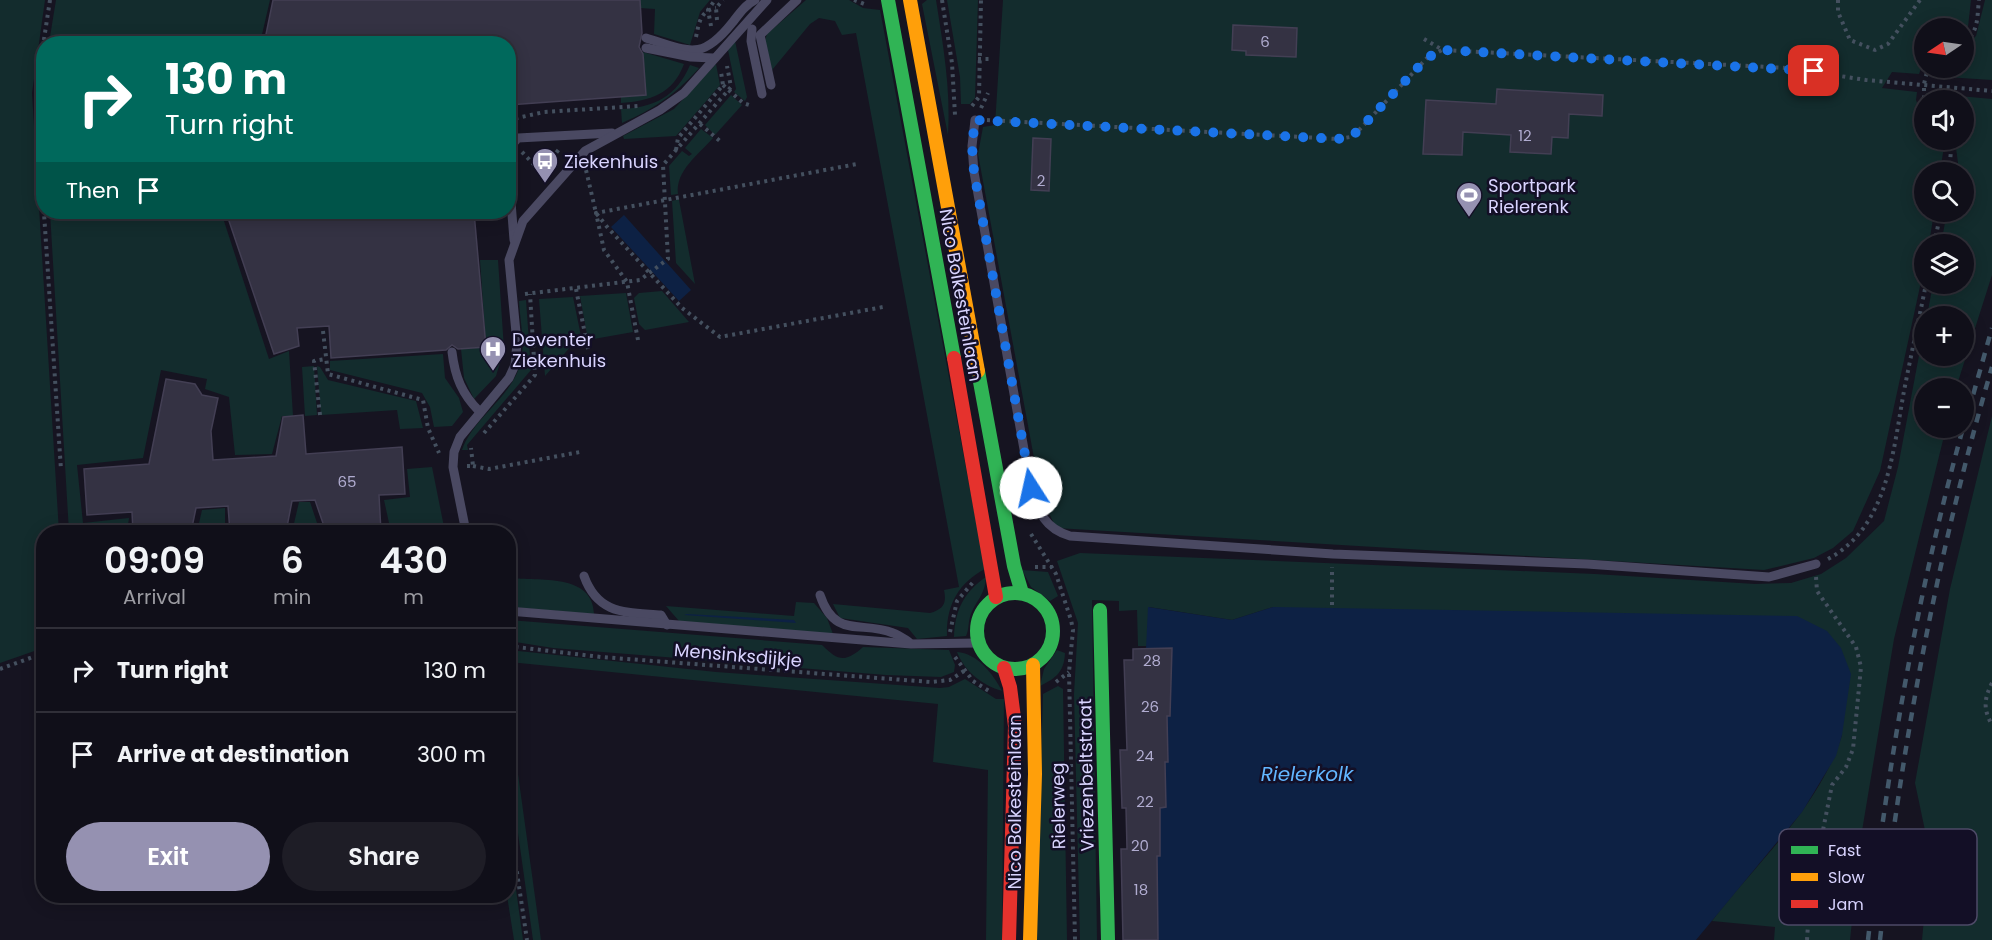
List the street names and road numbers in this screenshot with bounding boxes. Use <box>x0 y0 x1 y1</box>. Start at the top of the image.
street label: Nico Bolkesteinlaan <box>933 207 989 383</box>
street label: Mensinksdijkje <box>673 637 803 673</box>
street label: Vriezenbeltstraat <box>1072 698 1100 852</box>
street label: Nico Bolkesteinlaan <box>1002 714 1027 890</box>
street label: Rielerweg <box>1045 762 1071 850</box>

